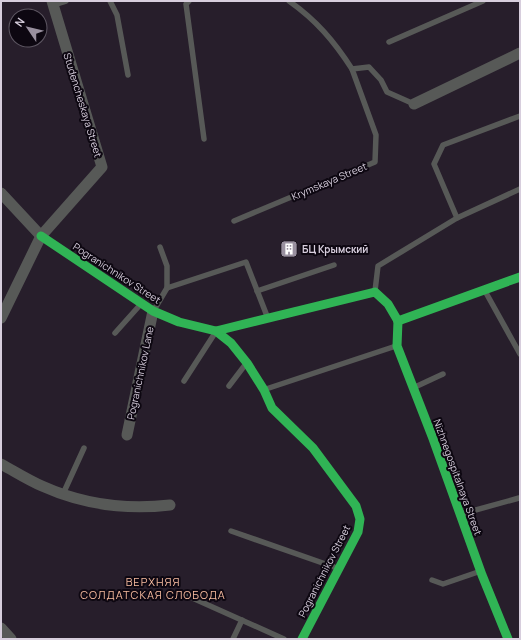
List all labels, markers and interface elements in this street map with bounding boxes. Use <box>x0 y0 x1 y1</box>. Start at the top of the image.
north arrow <box>8 8 48 48</box>
text: N <box>11 14 28 30</box>
street label: Studencheskaya Street <box>60 51 106 159</box>
street label: Krymskaya Street <box>289 159 369 203</box>
street label: Pogranichnikov Street <box>70 239 164 307</box>
building icon: БЦ Крымский <box>279 239 299 259</box>
place label: БЦ Крымский <box>302 242 368 256</box>
street label: Pogranichnikov Lane <box>123 325 157 421</box>
street label: Nizhnegospitalnaya Street <box>430 417 486 537</box>
street label: Pogranichnikov Street <box>295 522 353 620</box>
district label: ВЕРХНЯЯ СОЛДАТСКАЯ СЛОБОДА <box>80 574 226 602</box>

